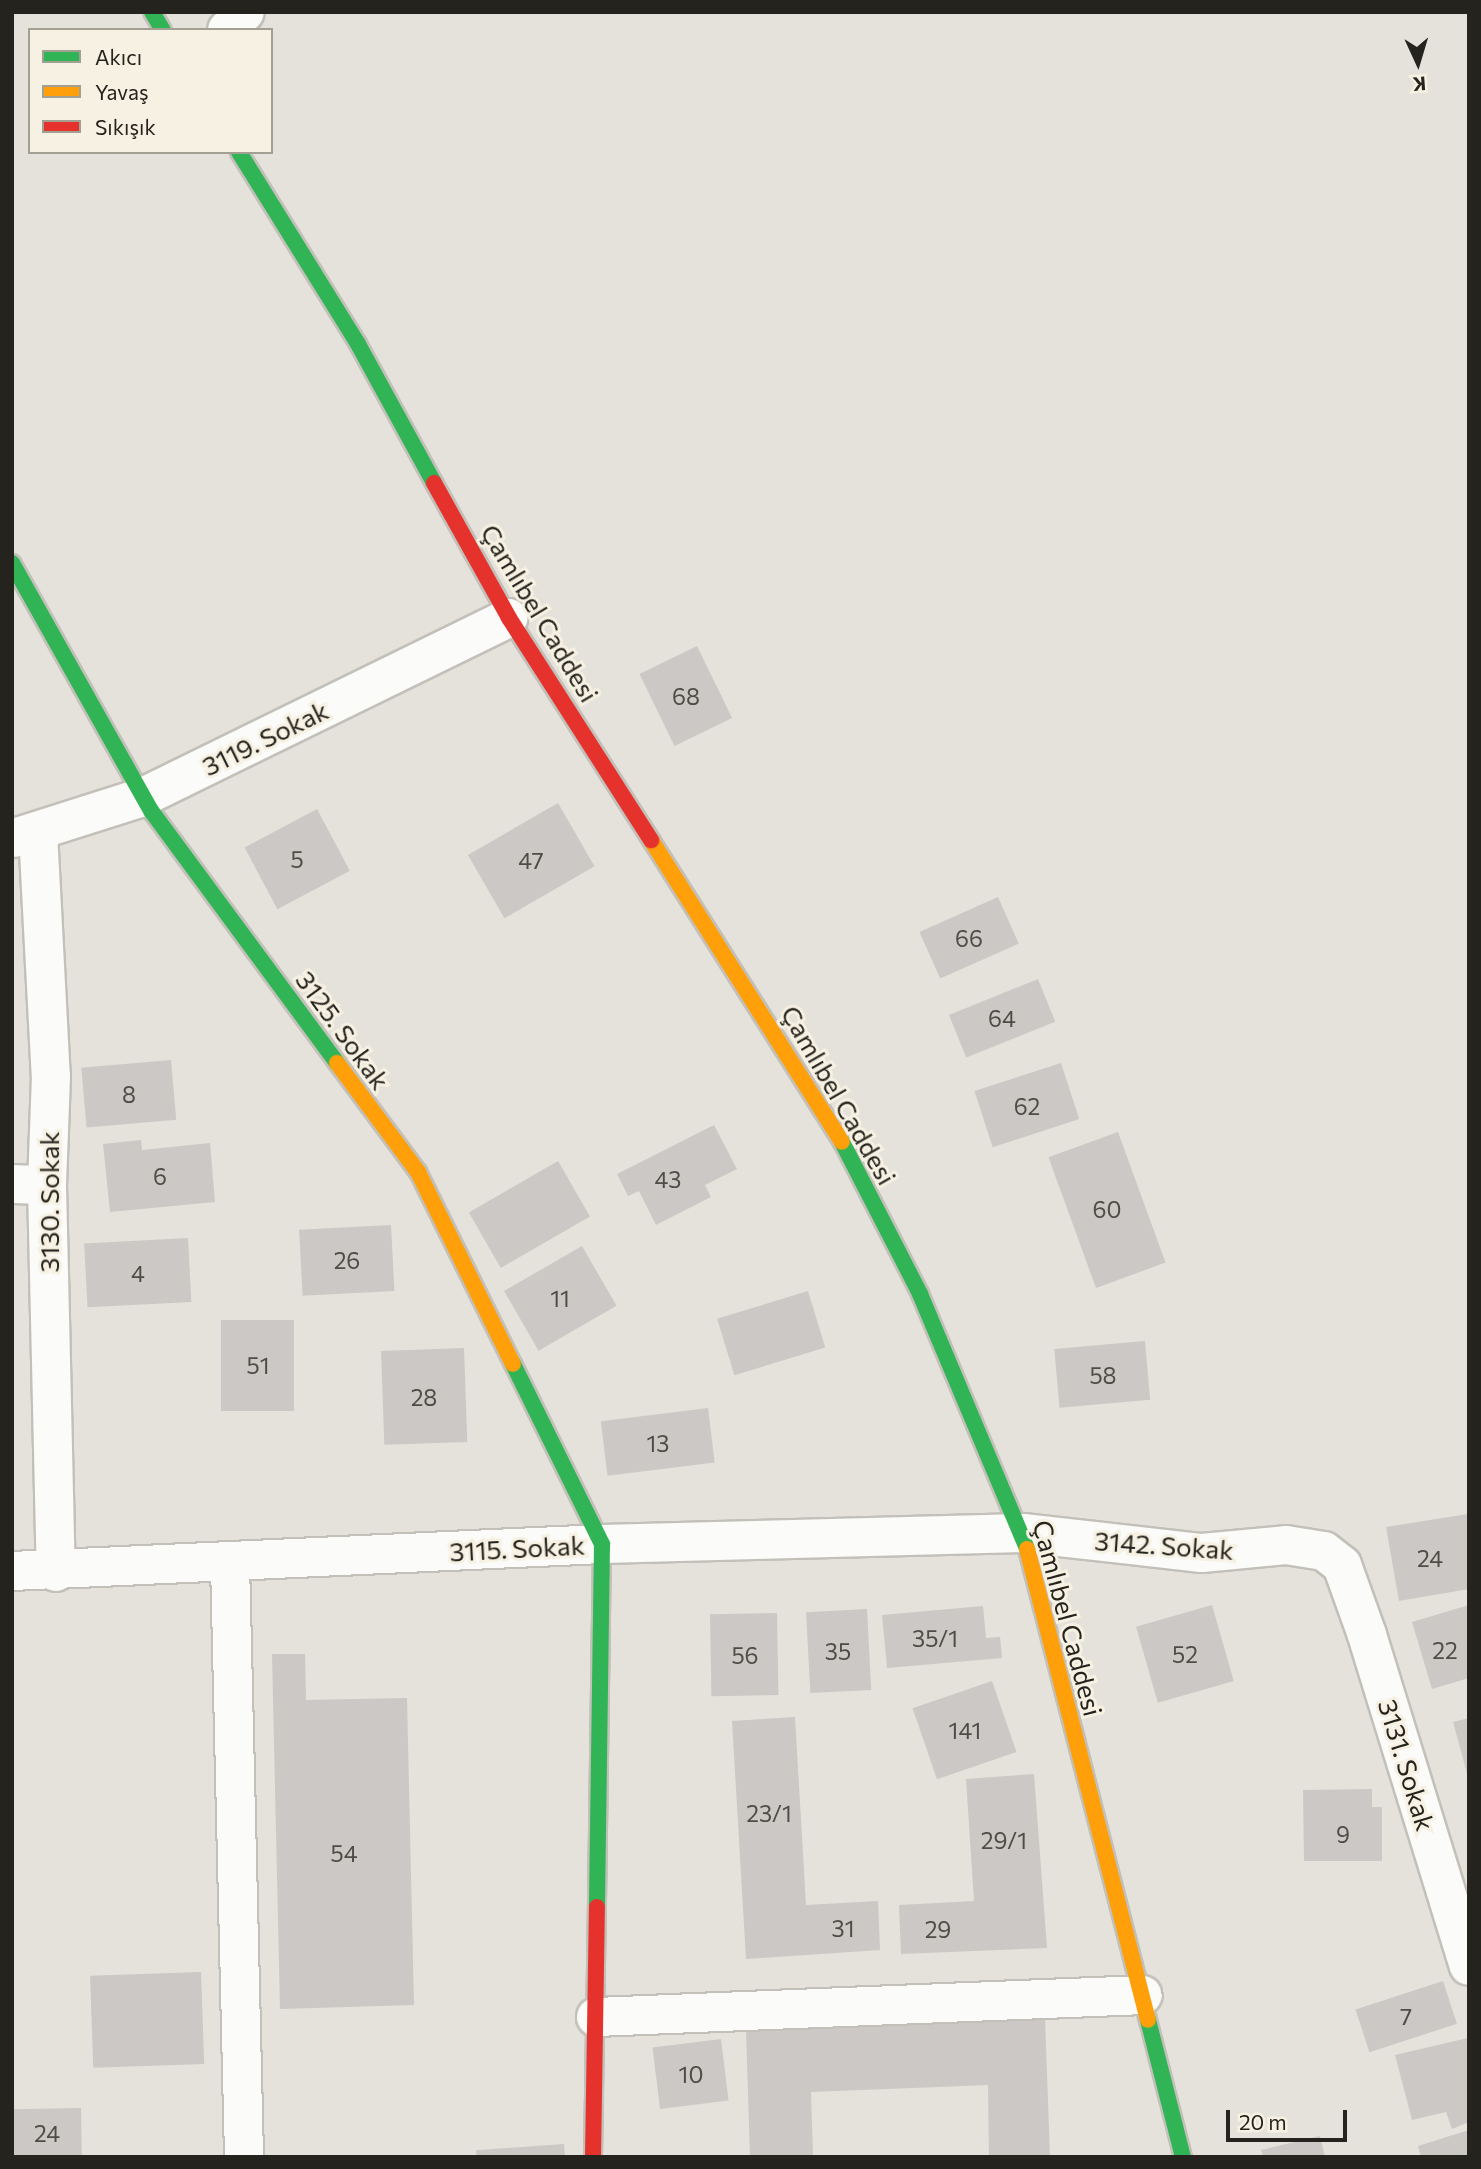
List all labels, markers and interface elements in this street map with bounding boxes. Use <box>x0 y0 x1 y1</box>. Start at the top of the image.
legend <box>28 28 273 154</box>
north arrow <box>1383 28 1453 98</box>
text: Akıcı <box>95 44 142 69</box>
text: K <box>1412 73 1427 96</box>
text: Yavaş <box>95 79 148 104</box>
text: Sıkışık <box>95 114 156 139</box>
street label: Çamlıbel Caddesi <box>475 519 605 707</box>
house number: 68 <box>672 682 700 710</box>
street label: 3119. Sokak <box>197 694 333 782</box>
house number: 5 <box>290 845 304 873</box>
house number: 47 <box>518 846 544 874</box>
house number: 66 <box>955 924 983 952</box>
street label: 3125. Sokak <box>290 965 396 1095</box>
street label: Çamlıbel Caddesi <box>775 1000 903 1190</box>
house number: 64 <box>988 1004 1016 1032</box>
house number: 8 <box>122 1080 136 1108</box>
house number: 62 <box>1014 1092 1040 1120</box>
street label: 3130. Sokak <box>33 1132 65 1272</box>
house number: 6 <box>153 1162 167 1190</box>
house number: 43 <box>655 1165 681 1193</box>
house number: 60 <box>1093 1195 1121 1223</box>
house number: 26 <box>334 1246 360 1274</box>
house number: 4 <box>131 1259 145 1287</box>
house number: 11 <box>550 1284 570 1312</box>
house number: 51 <box>246 1351 270 1379</box>
house number: 58 <box>1089 1361 1117 1389</box>
house number: 28 <box>411 1383 437 1411</box>
house number: 13 <box>647 1429 669 1457</box>
street label: Çamlıbel Caddesi <box>1027 1517 1109 1719</box>
street label: 3142. Sokak <box>1093 1525 1235 1565</box>
street label: 3115. Sokak <box>449 1529 585 1567</box>
house number: 24 <box>1417 1544 1443 1572</box>
house number: 35/1 <box>912 1624 958 1652</box>
house number: 22 <box>1432 1636 1458 1664</box>
house number: 35 <box>825 1637 851 1665</box>
house number: 52 <box>1172 1640 1198 1668</box>
house number: 56 <box>731 1641 759 1669</box>
street label: 3131. Sokak <box>1372 1696 1442 1834</box>
house number: 141 <box>949 1716 981 1744</box>
house number: 23/1 <box>746 1799 792 1827</box>
house number: 9 <box>1336 1820 1350 1848</box>
house number: 29/1 <box>981 1826 1027 1854</box>
house number: 54 <box>330 1839 358 1867</box>
house number: 31 <box>832 1914 854 1942</box>
house number: 29 <box>925 1915 951 1943</box>
house number: 7 <box>1400 2002 1412 2030</box>
house number: 10 <box>679 2060 703 2088</box>
scale bar <box>1229 2096 1350 2140</box>
text: 20 m <box>1239 2109 1287 2134</box>
house number: 24 <box>34 2119 60 2147</box>

